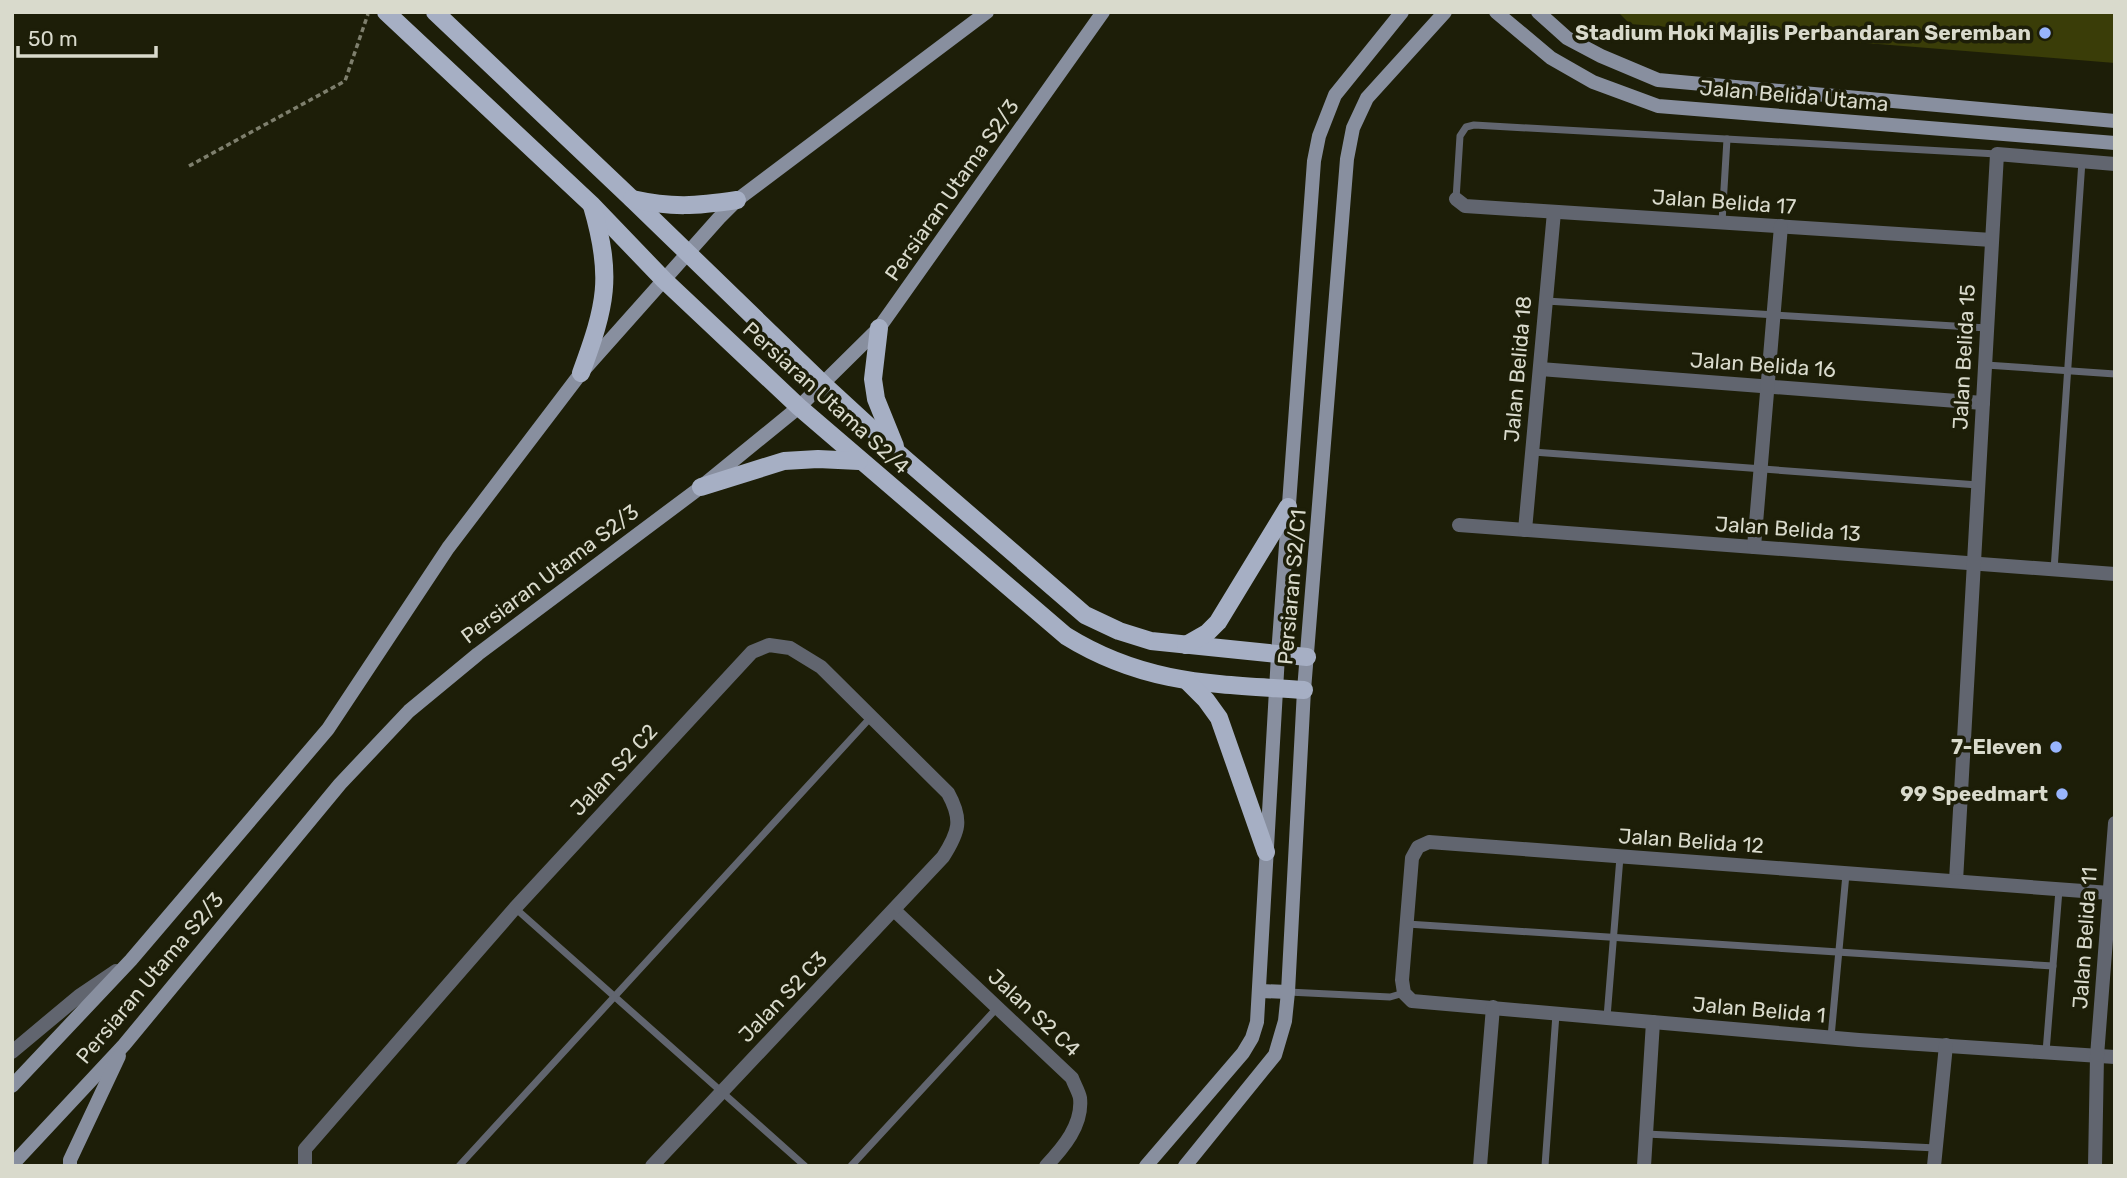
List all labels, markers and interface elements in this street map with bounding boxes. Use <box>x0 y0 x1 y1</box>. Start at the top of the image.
scale bar <box>18 14 156 58</box>
place label: Stadium Hoki Majlis Perbandaran Seremban <box>1575 20 2031 45</box>
marker: Stadium Hoki Majlis Perbandaran Seremban <box>2037 25 2053 41</box>
text: 50 m <box>28 26 78 51</box>
street label: Jalan Belida Utama <box>1699 75 1889 116</box>
street label: Persiaran Utama S2/3 <box>879 94 1024 285</box>
street label: Jalan Belida 17 <box>1651 184 1797 219</box>
street label: Jalan Belida 15 <box>1947 283 1980 431</box>
street label: Jalan Belida 18 <box>1499 295 1536 443</box>
street label: Persiaran Utama S2/4 <box>738 316 915 479</box>
street label: Jalan Belida 16 <box>1689 347 1837 382</box>
street label: Persiaran Utama S2/3 <box>456 499 643 649</box>
street label: Persiaran S2/C1 <box>1272 508 1311 666</box>
street label: Jalan Belida 13 <box>1714 511 1862 546</box>
street label: Jalan S2 C2 <box>565 719 662 821</box>
place label: 7-Eleven <box>1951 734 2042 759</box>
marker: 7-Eleven <box>2048 739 2064 755</box>
place label: 99 Speedmart <box>1900 781 2048 806</box>
marker: 99 Speedmart <box>2054 786 2070 802</box>
street label: Jalan Belida 12 <box>1617 823 1765 858</box>
street label: Jalan Belida 11 <box>2067 866 2102 1010</box>
street label: Persiaran Utama S2/3 <box>71 887 229 1068</box>
street label: Jalan S2 C3 <box>733 946 832 1047</box>
street label: Jalan S2 C4 <box>983 964 1086 1062</box>
street label: Jalan Belida 1 <box>1691 991 1827 1028</box>

